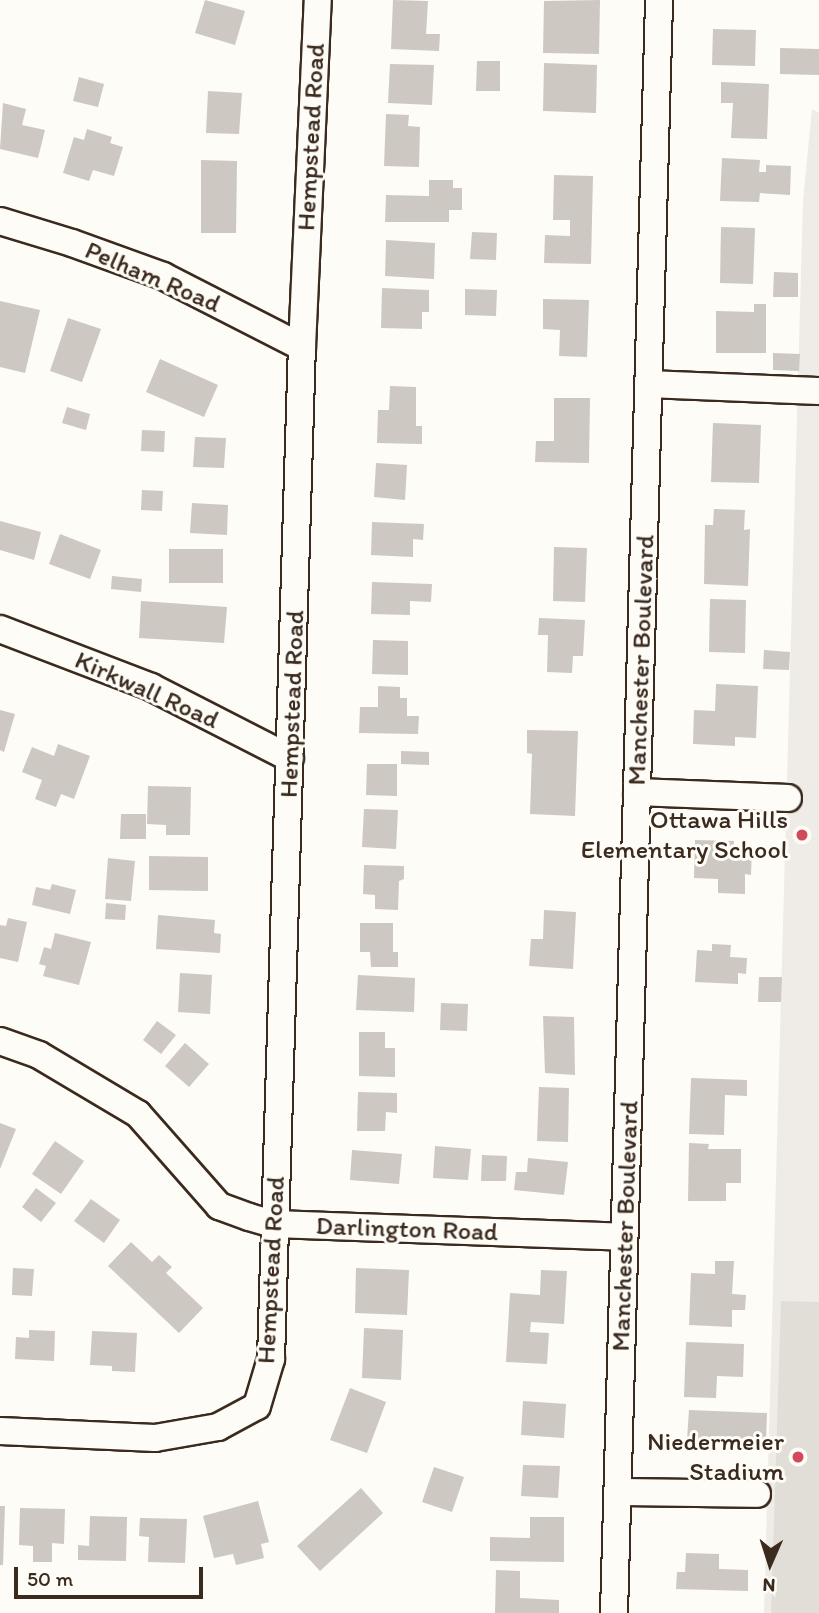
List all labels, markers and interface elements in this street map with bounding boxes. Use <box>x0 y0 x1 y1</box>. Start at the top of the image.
street label: Hempstead Road <box>290 42 332 232</box>
street label: Pelham Road <box>81 235 225 319</box>
street label: Manchester Boulevard <box>621 534 661 786</box>
street label: Hempstead Road <box>273 609 311 799</box>
street label: Kirkwall Road <box>70 644 224 736</box>
place label: Ottawa Hills Elementary School <box>581 804 788 866</box>
marker: Ottawa Hills Elementary School <box>794 827 810 843</box>
street label: Manchester Boulevard <box>605 1100 645 1352</box>
street label: Hempstead Road <box>250 1175 292 1365</box>
street label: Darlington Road <box>315 1210 499 1248</box>
place label: Niedermeier Stadium <box>647 1426 784 1488</box>
marker: Niedermeier Stadium <box>790 1449 806 1465</box>
north arrow <box>735 1529 805 1599</box>
scale bar <box>18 1554 206 1598</box>
text: 50 m <box>27 1566 73 1591</box>
text: N <box>762 1574 776 1597</box>

